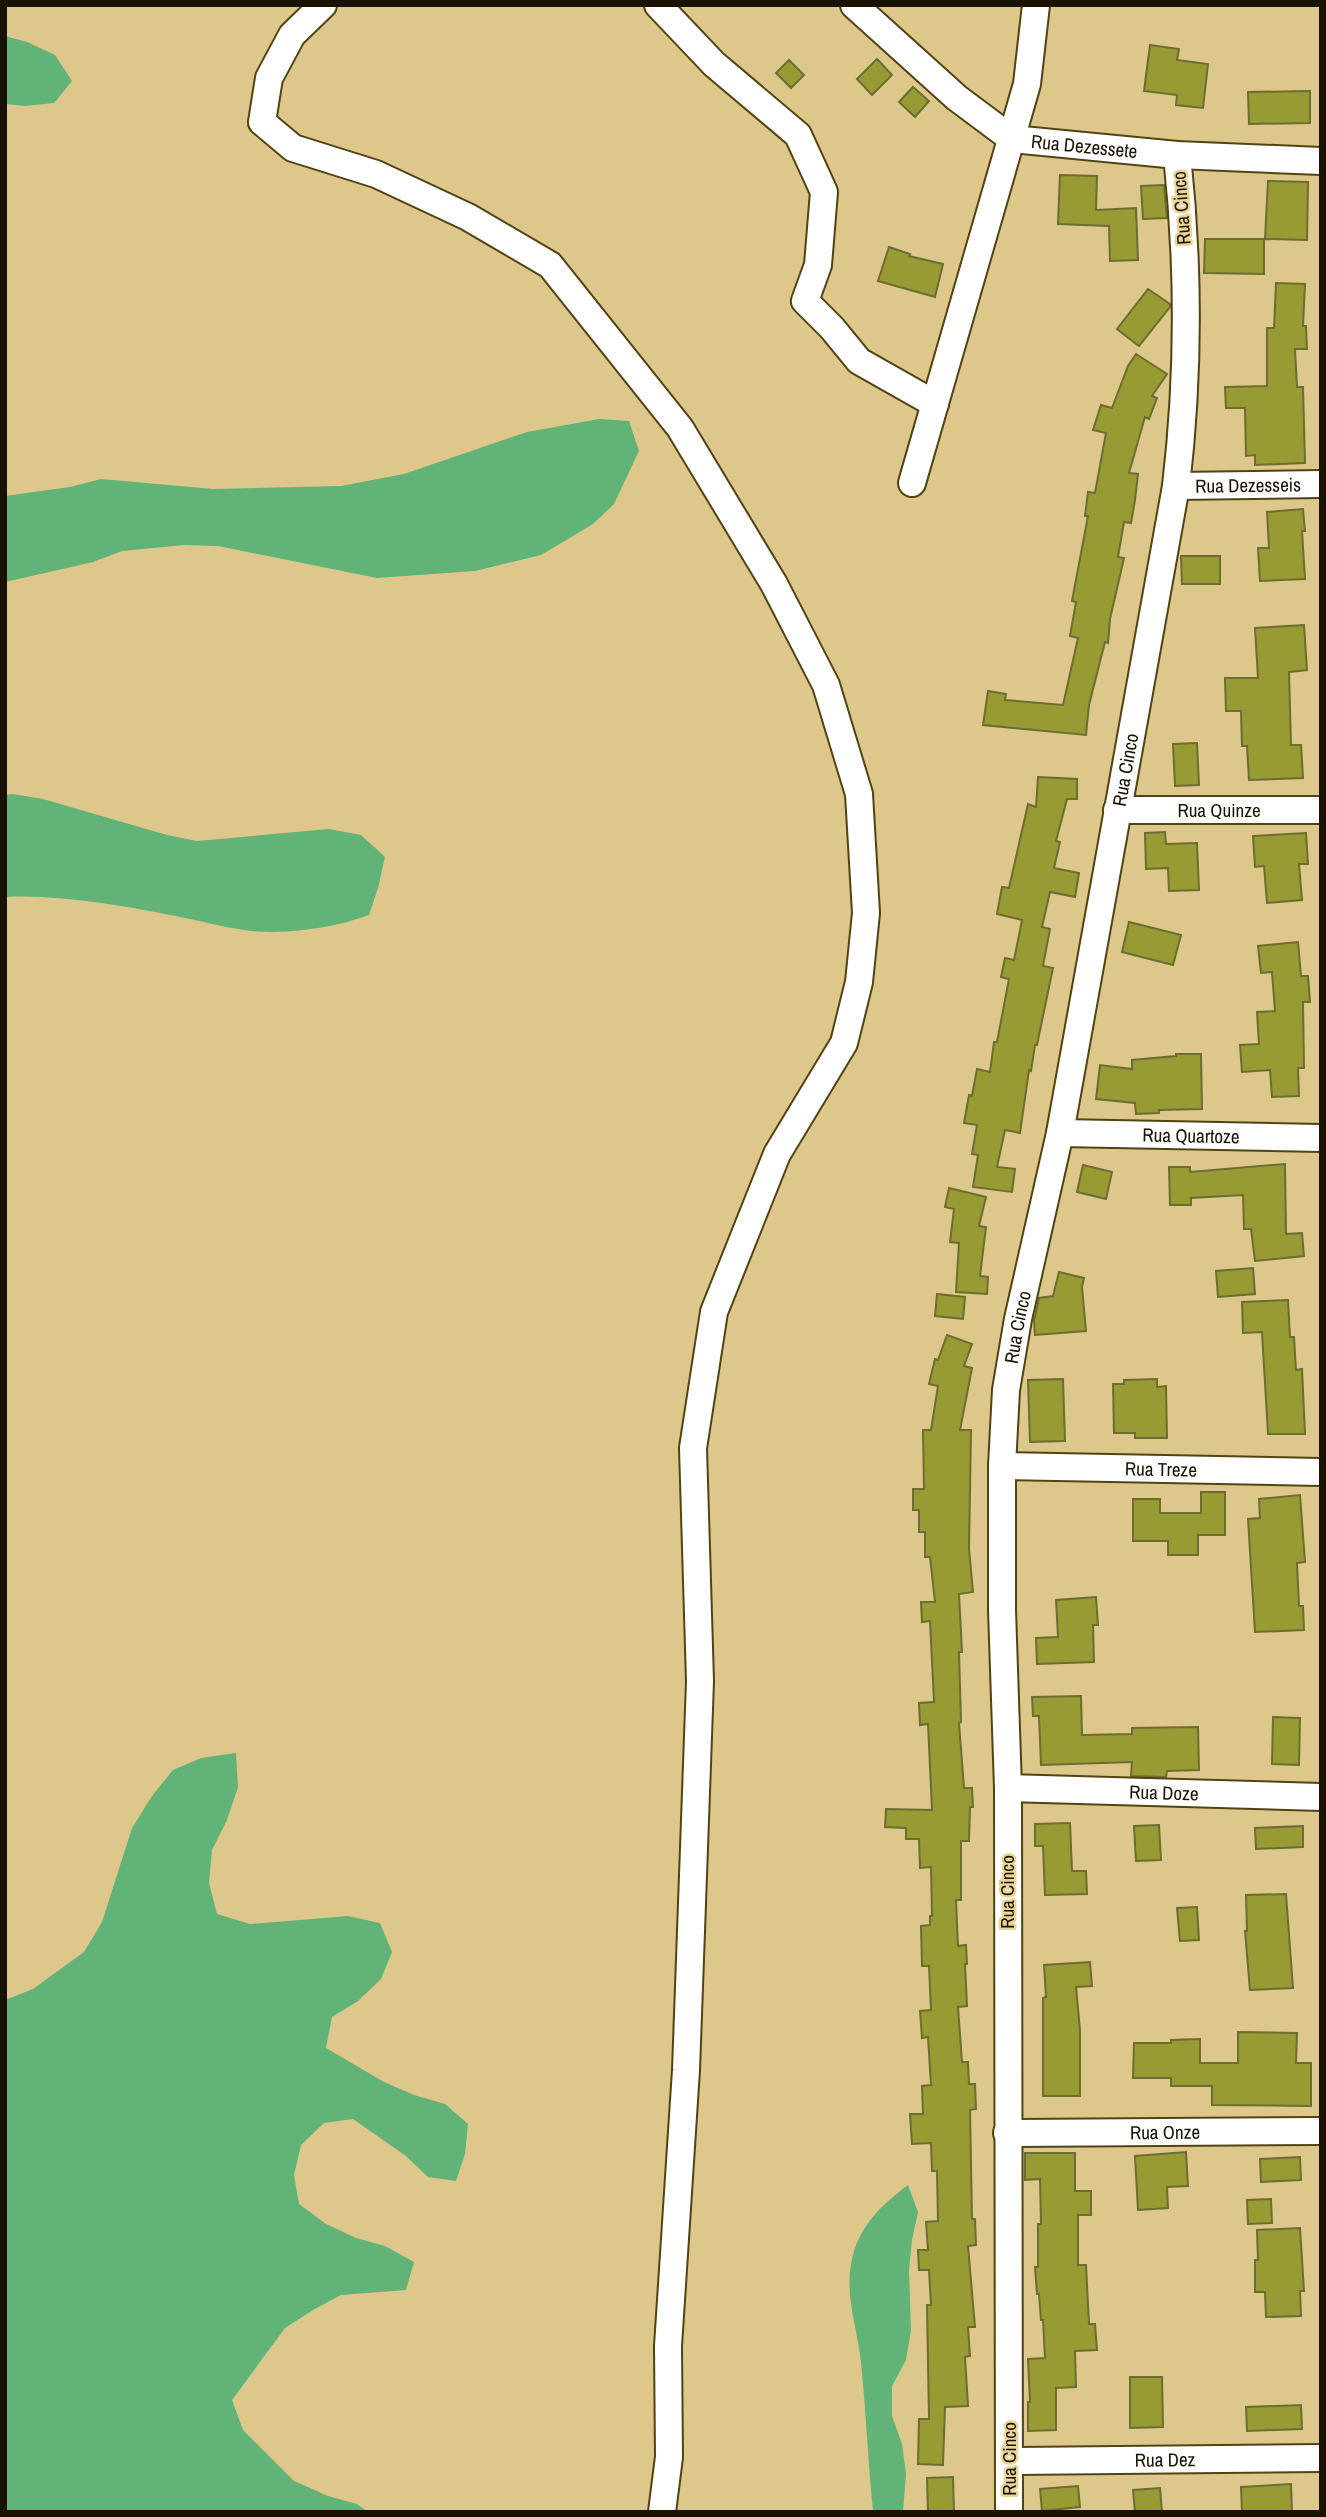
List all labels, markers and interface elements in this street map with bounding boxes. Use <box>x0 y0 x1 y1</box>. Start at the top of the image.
street label: Rua Dezessete <box>1030 128 1139 164</box>
street label: Rua Cinco <box>1165 170 1197 246</box>
street label: Rua Dezesseis <box>1195 471 1301 499</box>
street label: Rua Cinco <box>1106 731 1144 808</box>
street label: Rua Quinze <box>1177 797 1261 823</box>
street label: Rua Quartoze <box>1142 1122 1240 1149</box>
street label: Rua Cinco <box>998 1288 1037 1366</box>
street label: Rua Treze <box>1125 1455 1197 1483</box>
street label: Rua Doze <box>1129 1778 1199 1806</box>
street label: Rua Cinco <box>994 1855 1020 1929</box>
street label: Rua Onze <box>1130 2119 1200 2145</box>
street label: Rua Cinco <box>996 2422 1022 2496</box>
street label: Rua Dez <box>1135 2446 1196 2473</box>

